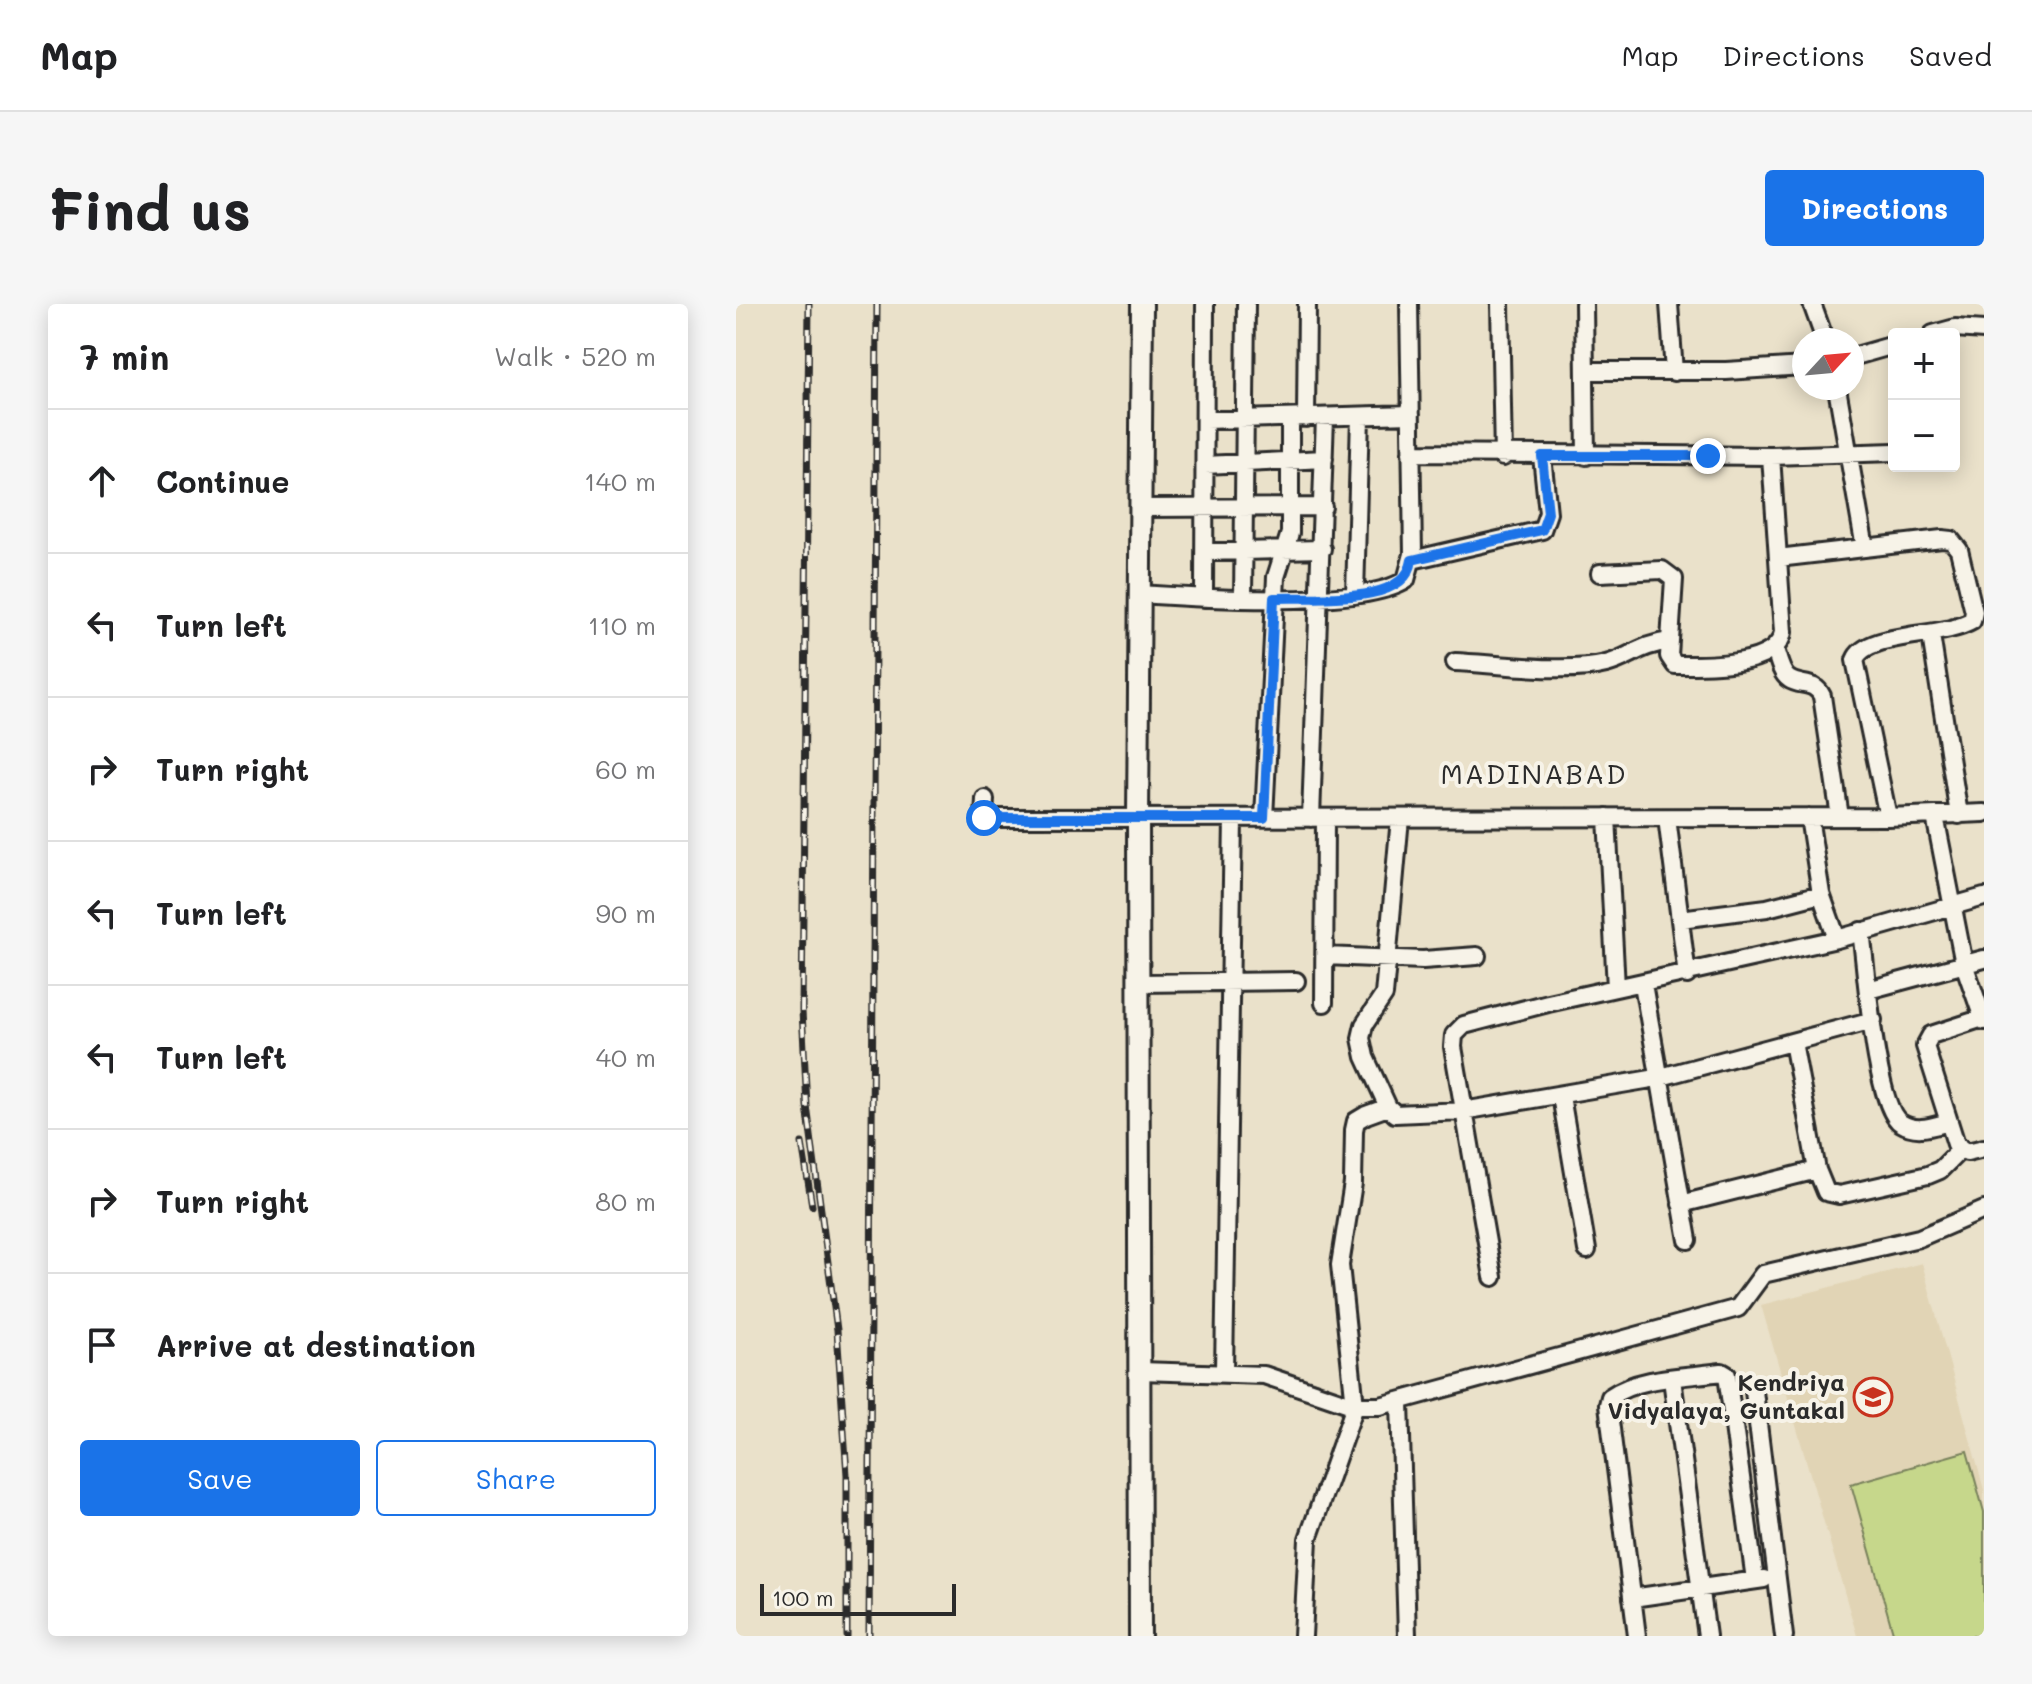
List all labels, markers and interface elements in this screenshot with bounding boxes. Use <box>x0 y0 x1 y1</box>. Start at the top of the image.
text: Map <box>40 30 118 80</box>
text: Map <box>1622 37 1679 73</box>
text: Directions <box>1723 37 1865 73</box>
text: Saved <box>1909 37 1992 73</box>
button: Directions <box>1765 170 1984 246</box>
text: Find us <box>48 172 251 245</box>
north arrow <box>1792 328 1864 400</box>
map controls <box>1888 328 1960 472</box>
button: + <box>1888 328 1960 400</box>
text: 7 min <box>80 334 169 379</box>
text: Walk · 520 m <box>494 339 656 373</box>
button: − <box>1888 400 1960 472</box>
route end <box>1690 438 1726 474</box>
icon: ahead <box>80 459 124 503</box>
text: Continue <box>156 461 289 501</box>
text: 140 m <box>584 464 656 498</box>
icon: left <box>80 603 124 647</box>
text: Turn left <box>156 605 287 645</box>
text: 110 m <box>588 608 656 642</box>
icon: right <box>80 747 124 791</box>
text: Turn right <box>156 749 309 789</box>
text: 60 m <box>595 752 656 786</box>
district label: MADINABAD <box>1440 755 1628 791</box>
route start <box>966 800 1002 836</box>
icon: left <box>80 891 124 935</box>
text: Turn left <box>156 893 287 933</box>
text: 90 m <box>596 896 656 930</box>
icon: left <box>80 1035 124 1079</box>
text: Turn left <box>156 1037 287 1077</box>
text: 40 m <box>596 1040 656 1074</box>
icon: right <box>80 1179 124 1223</box>
text: Turn right <box>156 1181 309 1221</box>
text: 80 m <box>595 1184 656 1218</box>
icon: arrive <box>80 1323 124 1367</box>
text: Arrive at destination <box>156 1325 476 1365</box>
place label: Kendriya Vidyalaya, Guntakal <box>1608 1366 1845 1425</box>
school or university icon: Kendriya Vidyalaya, Guntakal <box>1852 1376 1894 1418</box>
button: Save <box>80 1440 360 1516</box>
button: Share <box>376 1440 656 1516</box>
scale bar <box>760 1580 956 1616</box>
text: 100 m <box>772 1583 834 1612</box>

